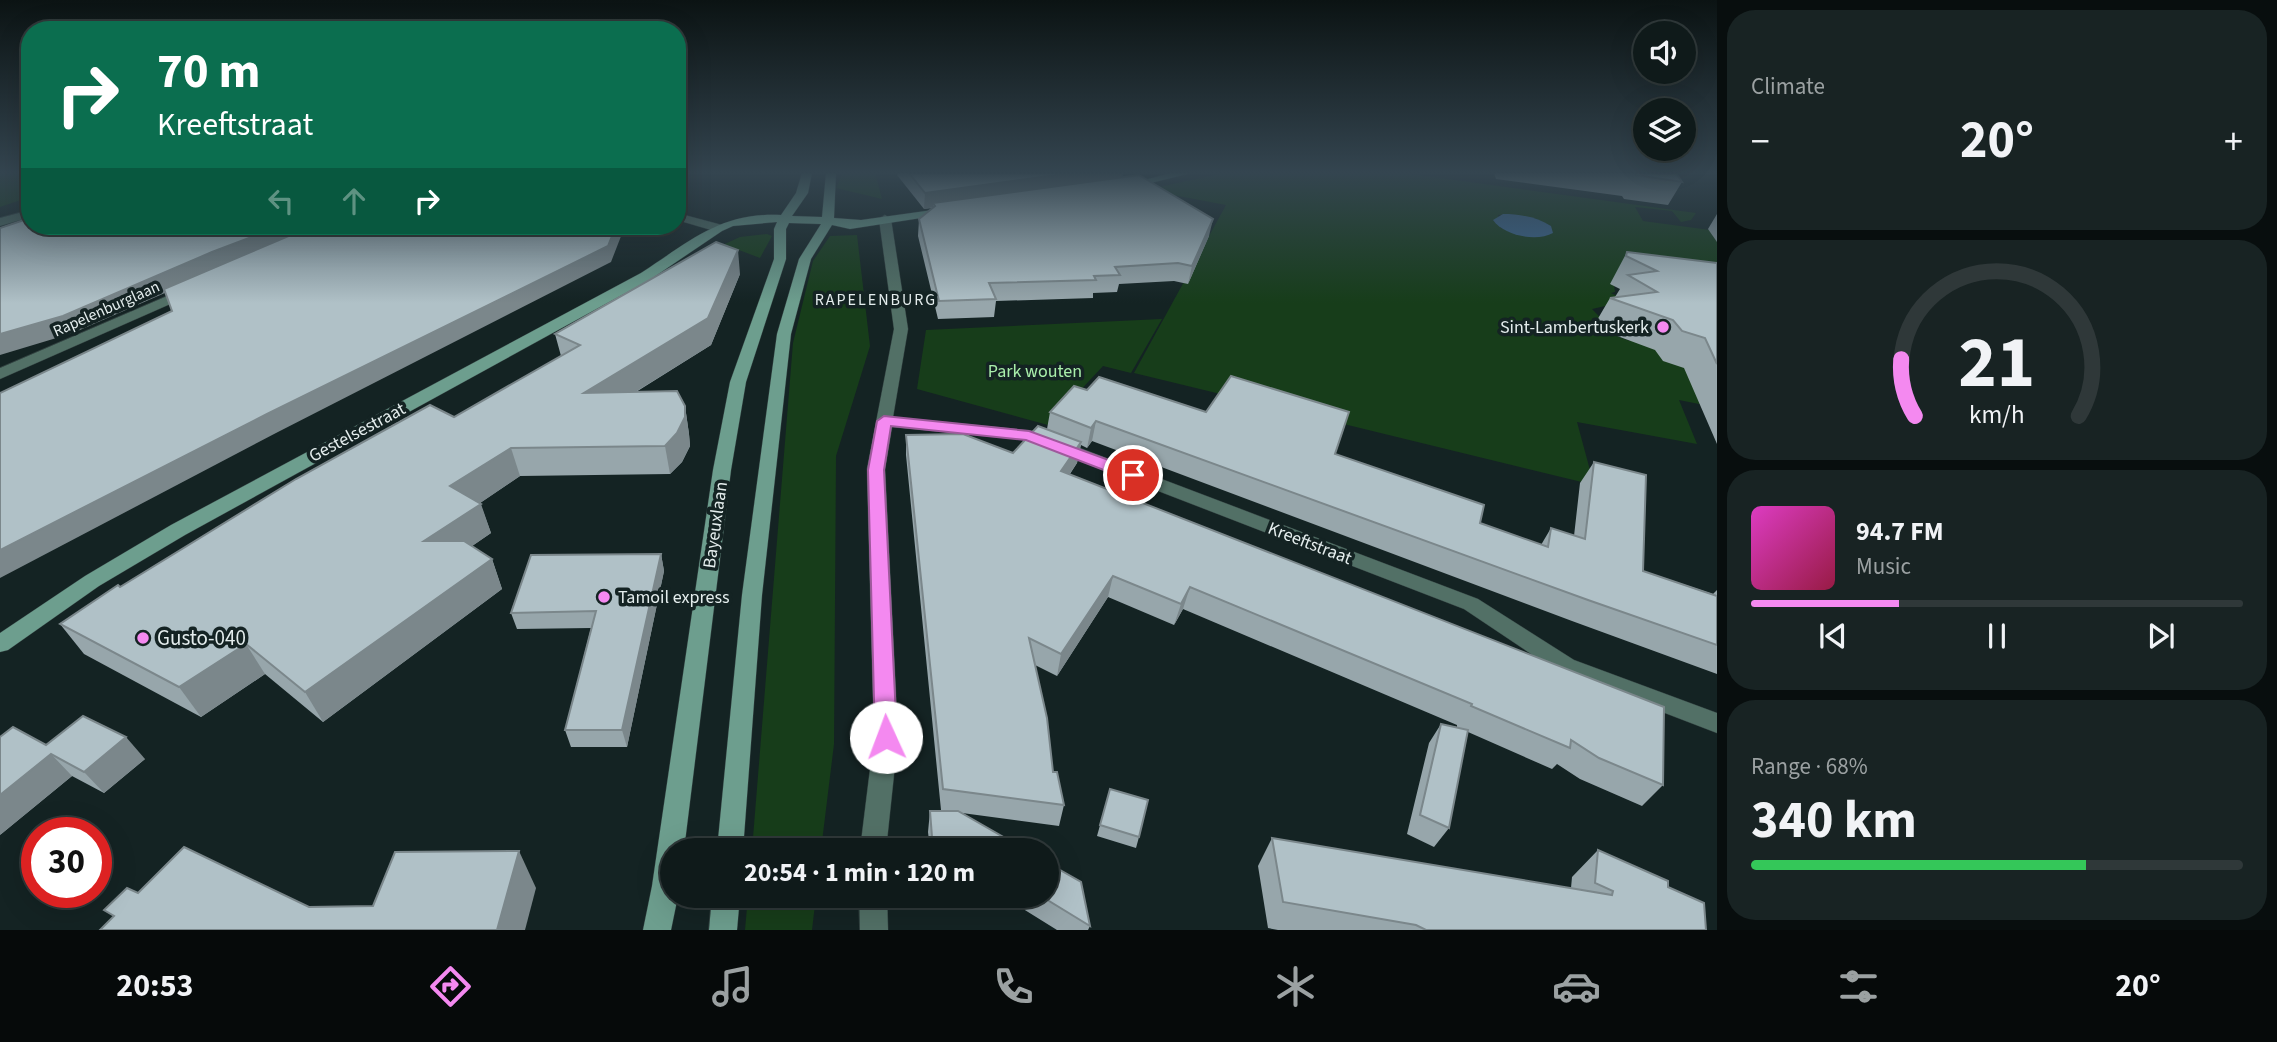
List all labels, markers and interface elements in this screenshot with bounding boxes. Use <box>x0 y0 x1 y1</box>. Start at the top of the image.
map controls <box>1633 21 1696 161</box>
button: sound <box>1633 21 1696 84</box>
text: 70 m <box>157 37 261 107</box>
icon: right <box>42 49 133 140</box>
text: Climate <box>1751 70 1825 103</box>
button: layers <box>1633 98 1696 161</box>
text: Kreeftstraat <box>157 102 313 148</box>
text: 20° <box>1960 104 2034 178</box>
text: − <box>1751 115 1770 169</box>
text: + <box>2224 115 2243 169</box>
icon: left <box>262 182 300 220</box>
icon: ahead <box>335 182 373 220</box>
icon: right <box>408 182 446 220</box>
street label: Rapelenburglaan <box>50 276 163 342</box>
district label: RAPELENBURG <box>815 289 937 311</box>
text: 21 <box>1959 311 2035 415</box>
place label: Sint-Lambertuskerk <box>1500 315 1649 340</box>
marker: Sint-Lambertuskerk <box>1655 319 1671 335</box>
park label: Park wouten <box>988 359 1082 384</box>
street label: Gestelsestraat <box>305 396 410 468</box>
text: km/h <box>1969 397 2025 433</box>
pin <box>1103 445 1163 505</box>
icon: arrive <box>1114 456 1152 494</box>
street label: Bayeuxlaan <box>697 480 734 570</box>
text: 94.7 FM <box>1856 513 1944 550</box>
street label: Kreeftstraat <box>1264 516 1355 571</box>
text: Music <box>1856 550 1911 583</box>
place label: Tamoil express <box>618 585 730 610</box>
marker: Tamoil express <box>596 589 612 605</box>
icon: previous <box>1814 617 1852 655</box>
icon: pause <box>1978 617 2016 655</box>
icon: next <box>2142 617 2180 655</box>
place label: Gusto-040 <box>157 623 246 653</box>
marker: Gusto-040 <box>135 630 151 646</box>
position arrow <box>849 700 923 774</box>
text: Range · 68% <box>1751 750 1868 783</box>
text: 340 km <box>1751 784 1917 858</box>
speed limit sign: 30 <box>21 817 112 908</box>
text: 20:54 · 1 min · 120 m <box>744 854 975 891</box>
icon: directions <box>426 962 475 1011</box>
icon: music <box>708 962 757 1011</box>
icon: phone <box>989 962 1038 1011</box>
icon: climate <box>1271 962 1320 1011</box>
icon: car <box>1552 962 1601 1011</box>
icon: filters <box>1834 962 1883 1011</box>
text: 20:53 <box>116 963 193 1009</box>
text: 20° <box>2115 963 2161 1009</box>

